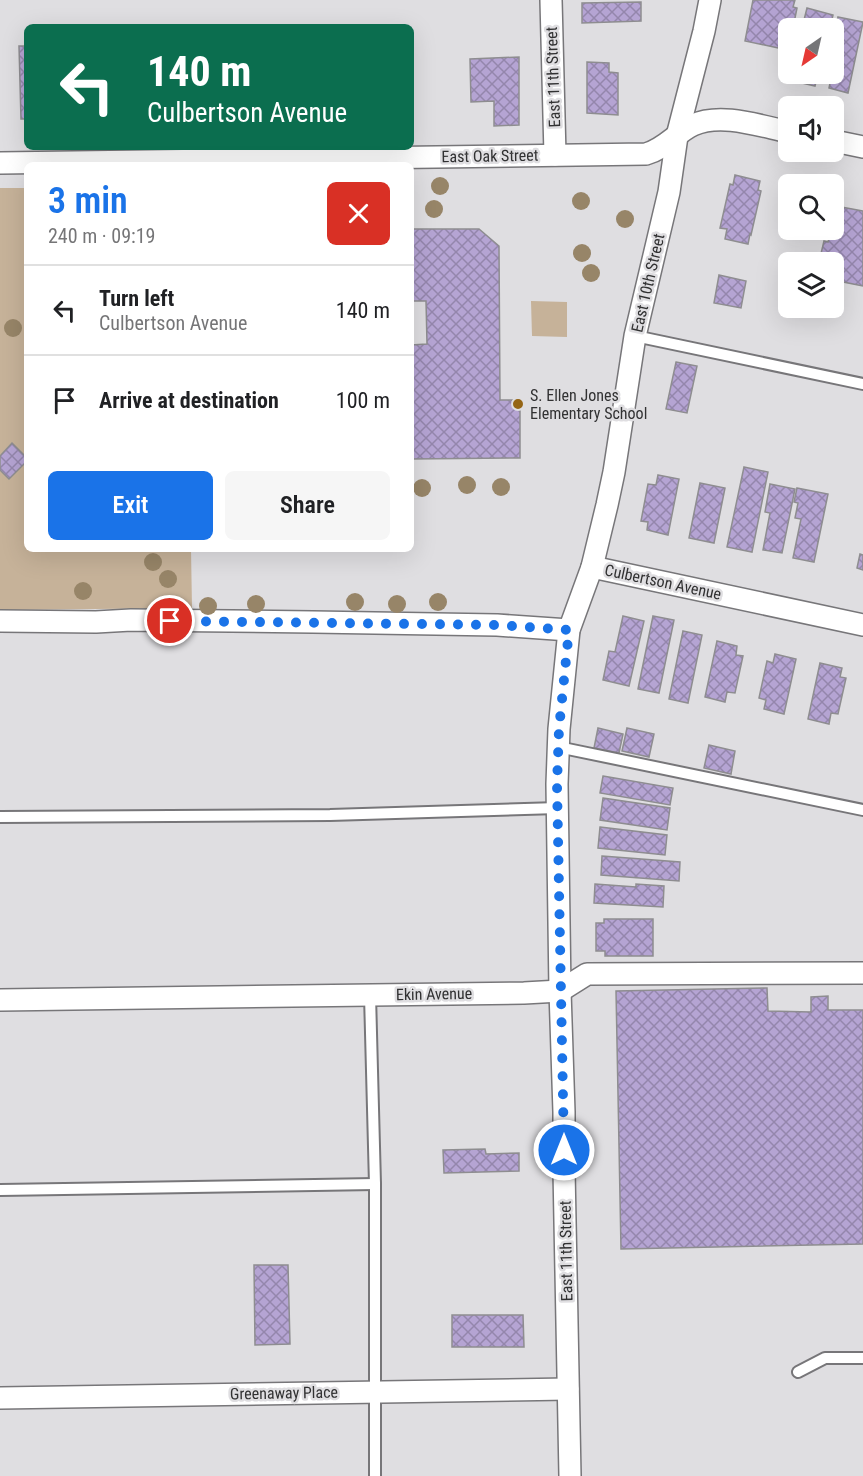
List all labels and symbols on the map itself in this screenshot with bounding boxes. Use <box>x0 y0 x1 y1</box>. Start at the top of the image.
north arrow <box>778 18 844 84</box>
street label: East 11th Street <box>542 26 564 128</box>
street label: East Oak Street <box>441 146 539 166</box>
street label: East 10th Street <box>627 232 669 334</box>
place label: S. Ellen Jones Elementary School <box>530 386 647 423</box>
marker: S. Ellen Jones Elementary School <box>511 397 525 411</box>
street label: Culbertson Avenue <box>603 560 723 604</box>
pin <box>144 595 195 646</box>
street label: Ekin Avenue <box>396 984 472 1004</box>
position arrow <box>532 1118 596 1182</box>
street label: East 11th Street <box>556 1200 576 1302</box>
street label: Greenaway Place <box>230 1383 338 1403</box>

